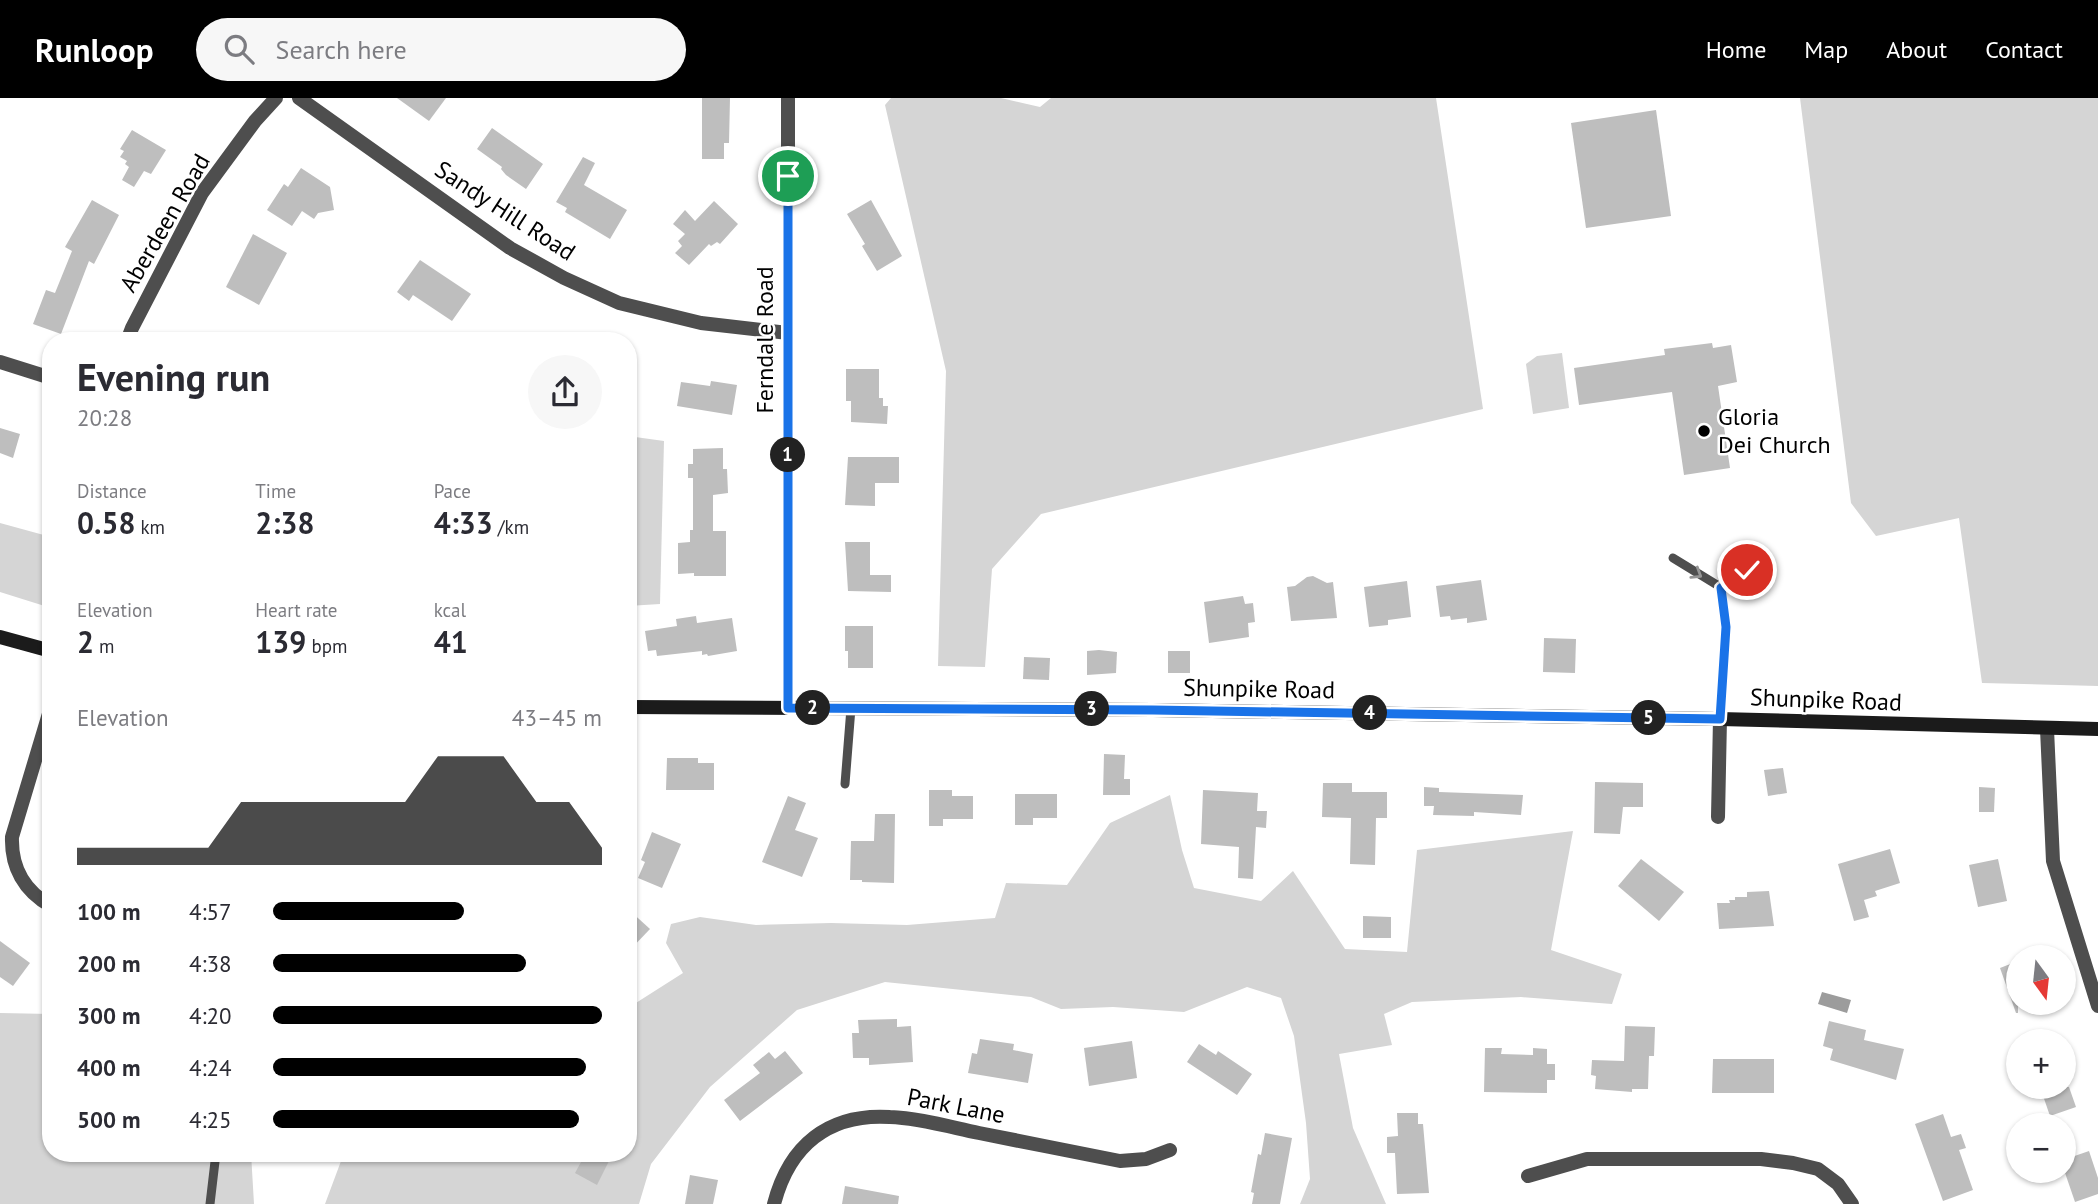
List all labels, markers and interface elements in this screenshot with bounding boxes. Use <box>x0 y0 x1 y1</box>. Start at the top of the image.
search box <box>196 18 686 81</box>
text: Runloop <box>35 28 154 71</box>
icon: search <box>220 30 258 68</box>
text: Search here <box>276 33 407 66</box>
text: Home <box>1706 34 1766 65</box>
text: Map <box>1804 34 1848 65</box>
text: About <box>1886 34 1947 65</box>
text: Contact <box>1985 34 2063 65</box>
pin <box>758 146 818 206</box>
street label: Aberdeen Road <box>112 148 217 298</box>
street label: Sandy Hill Road <box>429 154 581 267</box>
icon: arrive <box>769 157 807 195</box>
street label: Ferndale Road <box>749 266 780 414</box>
text: Evening run <box>77 352 270 401</box>
button: share <box>528 355 602 429</box>
place label: Gloria Dei Church <box>1718 401 1831 460</box>
text: 20:28 <box>77 403 132 432</box>
marker: Gloria Dei Church <box>1696 423 1712 439</box>
pin: 1 <box>770 438 806 472</box>
text: 1 <box>782 442 793 466</box>
text: Distance <box>77 479 147 503</box>
text: Time <box>255 479 296 503</box>
text: Pace <box>434 479 471 503</box>
text: 0.58 <box>77 503 135 542</box>
text: 2:38 <box>255 503 314 542</box>
text: 4:33 <box>434 503 493 542</box>
text: km <box>135 515 165 539</box>
text: /km <box>493 515 529 539</box>
pin <box>1717 540 1777 600</box>
icon: check <box>1728 551 1766 589</box>
one-way arrow <box>1689 565 1702 578</box>
text: Elevation <box>77 598 153 622</box>
text: Heart rate <box>255 598 337 622</box>
text: kcal <box>434 598 466 622</box>
text: 2 <box>77 622 94 661</box>
text: 139 <box>255 622 306 661</box>
text: 41 <box>434 622 468 661</box>
text: m <box>94 634 115 658</box>
text: bpm <box>306 634 347 658</box>
street label: Shunpike Road <box>1183 672 1335 705</box>
street label: Shunpike Road <box>1750 681 1902 718</box>
pin: 2 <box>796 690 830 726</box>
pin: 3 <box>1074 692 1110 726</box>
text: 2 <box>807 695 818 719</box>
text: 3 <box>1086 696 1097 720</box>
pin: 4 <box>1352 696 1388 730</box>
text: 4 <box>1364 700 1375 724</box>
pin: 5 <box>1632 700 1666 736</box>
text: Elevation <box>77 703 169 732</box>
text: 43–45 m <box>512 703 602 732</box>
text: 5 <box>1643 705 1654 729</box>
text: 100 m <box>77 897 140 926</box>
text: 4:57 <box>189 897 232 926</box>
north arrow <box>2006 945 2076 1015</box>
map controls <box>2006 945 2076 1183</box>
text: 200 m <box>77 949 140 978</box>
text: 4:38 <box>189 949 232 978</box>
text: 300 m <box>77 1001 140 1030</box>
text: 4:20 <box>189 1001 232 1030</box>
button: + <box>2006 1029 2076 1099</box>
text: 400 m <box>77 1053 140 1082</box>
text: 4:24 <box>189 1053 232 1082</box>
street label: Park Lane <box>905 1081 1008 1130</box>
text: 500 m <box>77 1105 140 1134</box>
text: 4:25 <box>189 1105 232 1134</box>
button: − <box>2006 1113 2076 1183</box>

